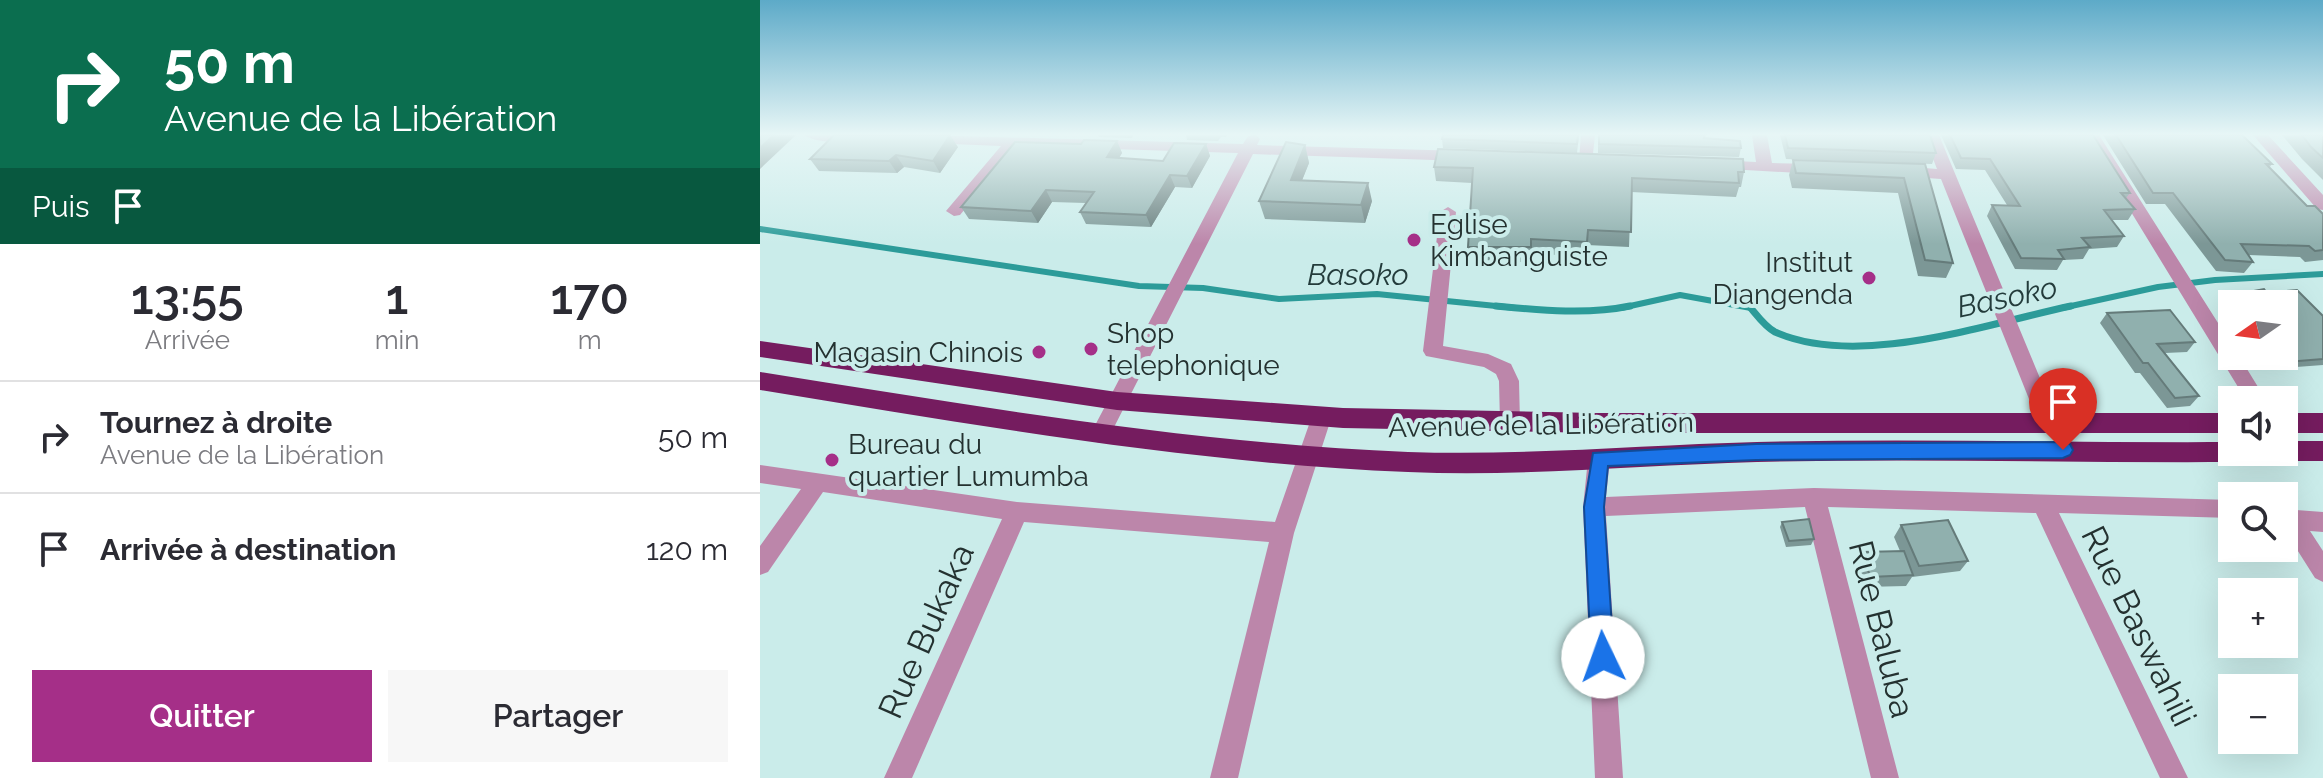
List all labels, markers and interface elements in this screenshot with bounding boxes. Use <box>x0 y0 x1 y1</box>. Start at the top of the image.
text: 50 m <box>164 30 295 96</box>
icon: right <box>32 32 136 136</box>
text: Avenue de la Libération <box>164 97 557 139</box>
icon: arrive <box>106 184 150 228</box>
text: Puis <box>32 189 90 224</box>
place label: Eglise Kimbanguiste <box>1430 208 1608 273</box>
marker: Eglise Kimbanguiste <box>1405 231 1423 249</box>
place label: Institut Diangenda <box>1713 246 1854 311</box>
water label: Basoko <box>1307 257 1409 292</box>
text: 13:55 <box>131 269 244 325</box>
text: 1 <box>386 269 408 325</box>
text: 170 <box>551 269 629 325</box>
marker: Institut Diangenda <box>1860 269 1878 287</box>
water label: Basoko <box>1954 269 2060 325</box>
north arrow <box>2218 290 2298 370</box>
map controls <box>2218 290 2298 754</box>
place label: Shop telephonique <box>1107 317 1280 382</box>
text: Arrivée <box>145 325 230 355</box>
text: min <box>375 325 419 355</box>
text: m <box>578 325 602 355</box>
place label: Magasin Chinois <box>813 336 1023 369</box>
marker: Shop telephonique <box>1082 340 1100 358</box>
marker: Magasin Chinois <box>1030 343 1048 361</box>
pin <box>2029 368 2097 450</box>
icon: arrive <box>2041 380 2085 424</box>
button: sound <box>2218 386 2298 466</box>
text: Tournez à droite <box>100 405 332 440</box>
street label: Avenue de la Libération <box>1388 406 1694 444</box>
icon: right <box>32 415 76 459</box>
text: 50 m <box>658 420 728 455</box>
place label: Bureau du quartier Lumumba <box>848 428 1089 493</box>
text: Avenue de la Libération <box>100 440 384 470</box>
marker: Bureau du quartier Lumumba <box>823 451 841 469</box>
button: search <box>2218 482 2298 562</box>
street label: Rue Baswahili <box>2073 519 2205 733</box>
icon: arrive <box>32 527 76 571</box>
text: Arrivée à destination <box>100 532 396 567</box>
text: 120 m <box>646 532 728 567</box>
street label: Rue Baluba <box>1841 536 1923 722</box>
street label: Rue Bukaka <box>870 538 982 724</box>
button: + <box>2218 578 2298 658</box>
position arrow <box>1561 615 1645 699</box>
button: Quitter <box>32 670 372 762</box>
button: Partager <box>388 670 728 762</box>
button: − <box>2218 674 2298 754</box>

